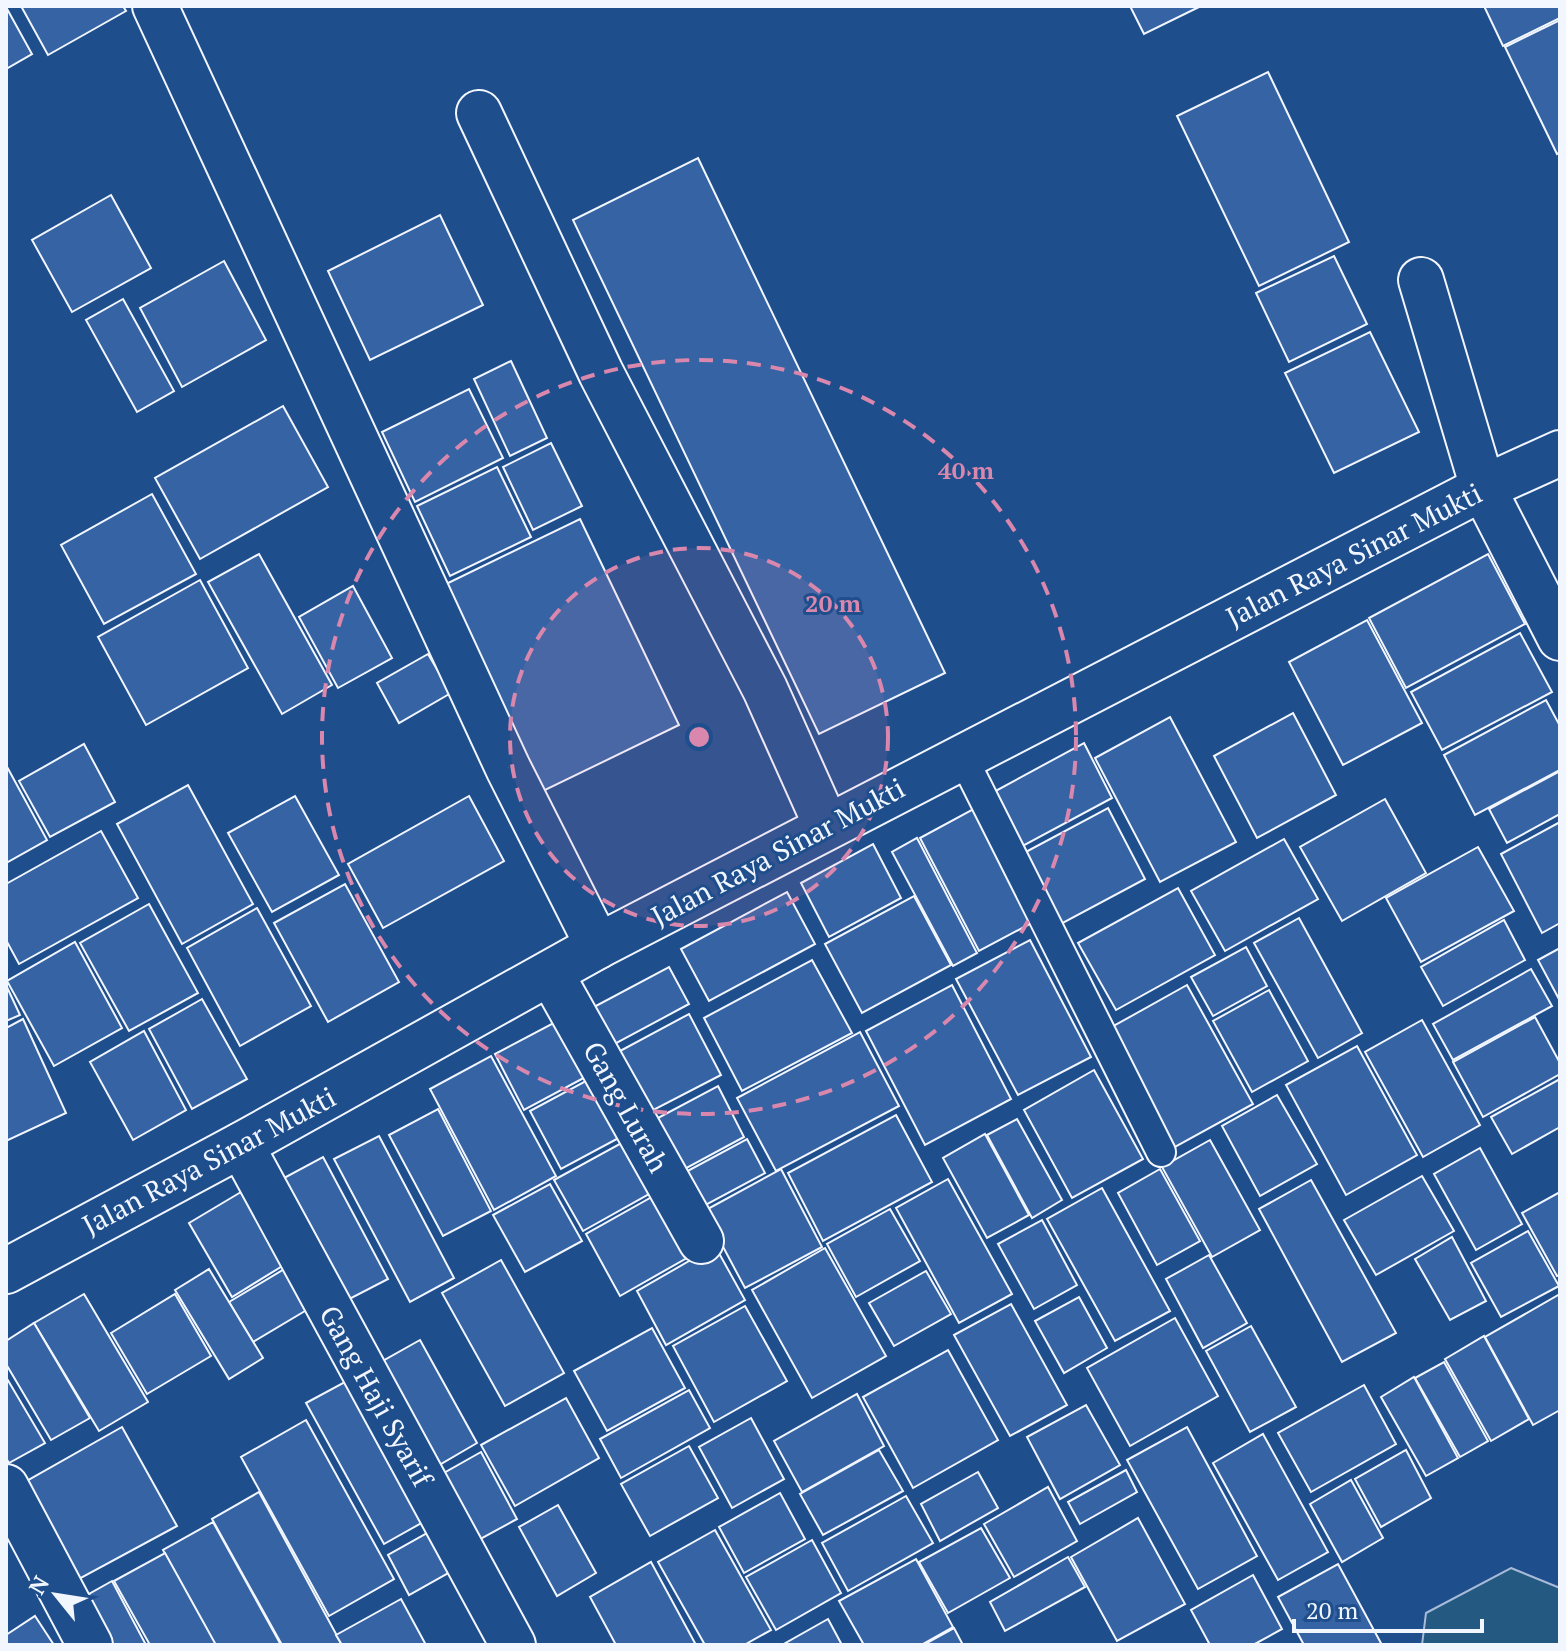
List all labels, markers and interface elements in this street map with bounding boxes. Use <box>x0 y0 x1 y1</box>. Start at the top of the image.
text: 40 m <box>938 454 994 486</box>
street label: Jalan Raya Sinar Mukti <box>1220 474 1488 635</box>
text: 20 m <box>805 587 861 619</box>
centre of rings <box>685 723 713 751</box>
street label: Jalan Raya Sinar Mukti <box>645 769 911 934</box>
street label: Gang Lurah <box>575 1035 678 1179</box>
street label: Jalan Raya Sinar Mukti <box>76 1078 342 1243</box>
street label: Gang Haji Syarif <box>311 1299 443 1495</box>
north arrow <box>16 1555 96 1635</box>
text: N <box>22 1570 55 1599</box>
scale bar <box>1294 1583 1482 1633</box>
text: 20 m <box>1306 1594 1358 1626</box>

